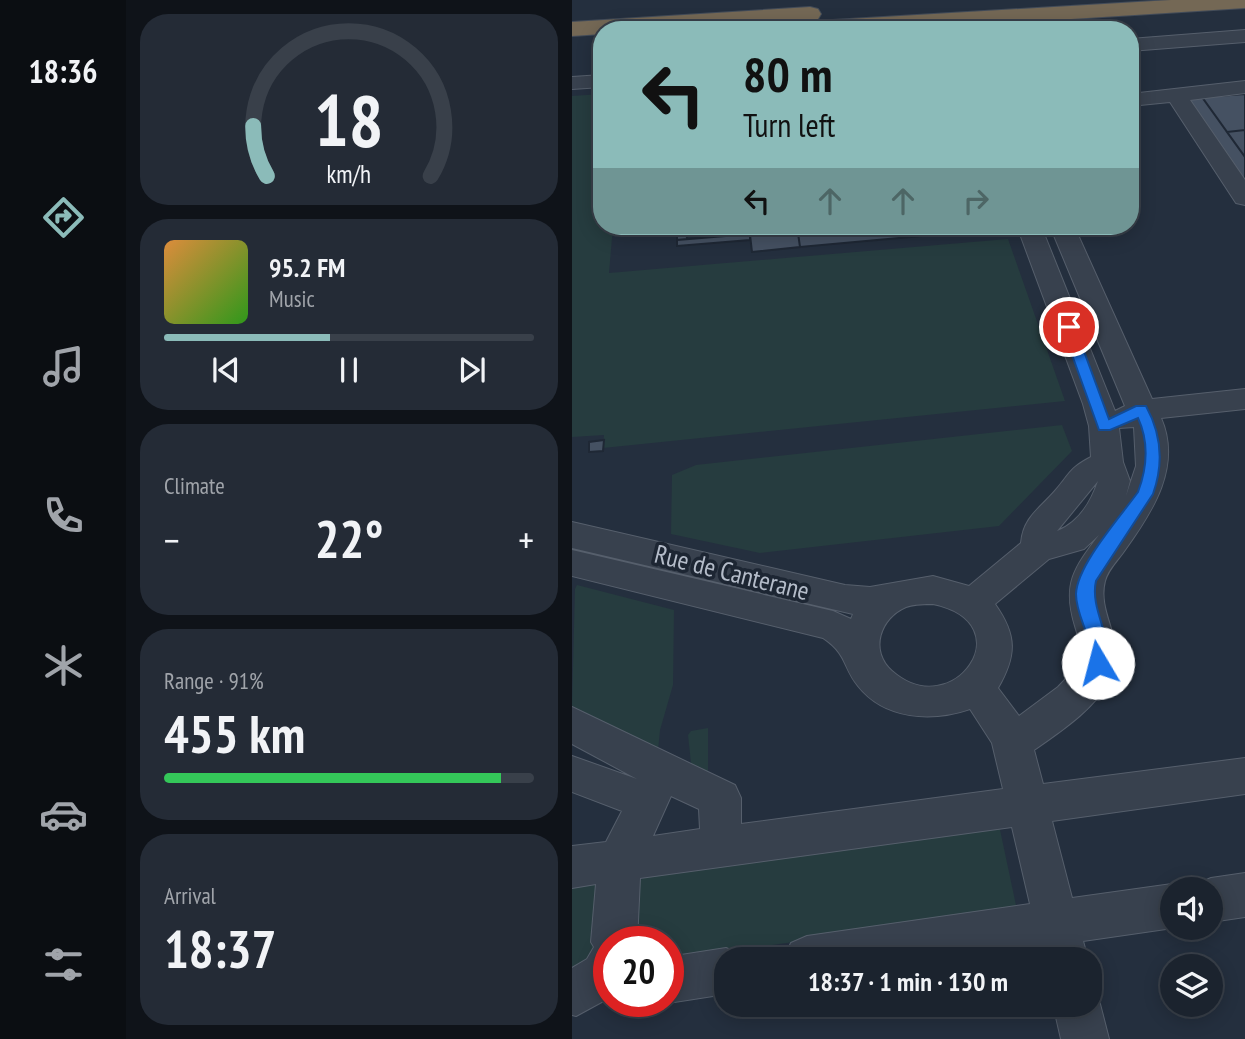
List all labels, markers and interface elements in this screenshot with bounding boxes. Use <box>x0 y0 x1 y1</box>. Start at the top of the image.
text: 80 m <box>743 42 832 106</box>
icon: left <box>628 49 719 140</box>
text: 18:36 <box>28 50 98 92</box>
text: 18 <box>314 72 384 166</box>
text: Turn left <box>743 104 835 146</box>
text: km/h <box>327 157 371 189</box>
icon: left <box>738 182 776 220</box>
icon: ahead <box>811 182 849 220</box>
icon: ahead <box>884 182 922 220</box>
icon: right <box>957 182 995 220</box>
icon: directions <box>39 193 88 242</box>
text: 95.2 FM <box>269 251 345 284</box>
text: Music <box>269 284 315 313</box>
pin <box>1039 297 1099 357</box>
icon: arrive <box>1050 308 1088 346</box>
icon: music <box>39 342 88 391</box>
icon: previous <box>207 351 245 389</box>
icon: pause <box>330 351 368 389</box>
icon: next <box>453 351 491 389</box>
text: Climate <box>164 471 225 500</box>
icon: phone <box>39 491 88 540</box>
text: 22° <box>315 505 383 572</box>
text: − <box>164 515 180 564</box>
text: + <box>518 515 534 564</box>
street label: Rue de Canterane <box>651 537 813 607</box>
position arrow <box>1061 626 1135 700</box>
icon: climate <box>39 641 88 690</box>
text: Range · 91% <box>164 666 264 695</box>
text: 455 km <box>164 700 305 767</box>
icon: car <box>39 790 88 839</box>
map controls <box>1160 877 1223 1017</box>
button: sound <box>1160 877 1223 940</box>
text: Arrival <box>164 881 216 910</box>
text: 18:37 <box>164 915 276 982</box>
speed limit sign: 20 <box>593 926 684 1017</box>
icon: filters <box>39 940 88 989</box>
button: layers <box>1160 954 1223 1017</box>
text: 18:37 · 1 min · 130 m <box>808 965 1008 998</box>

